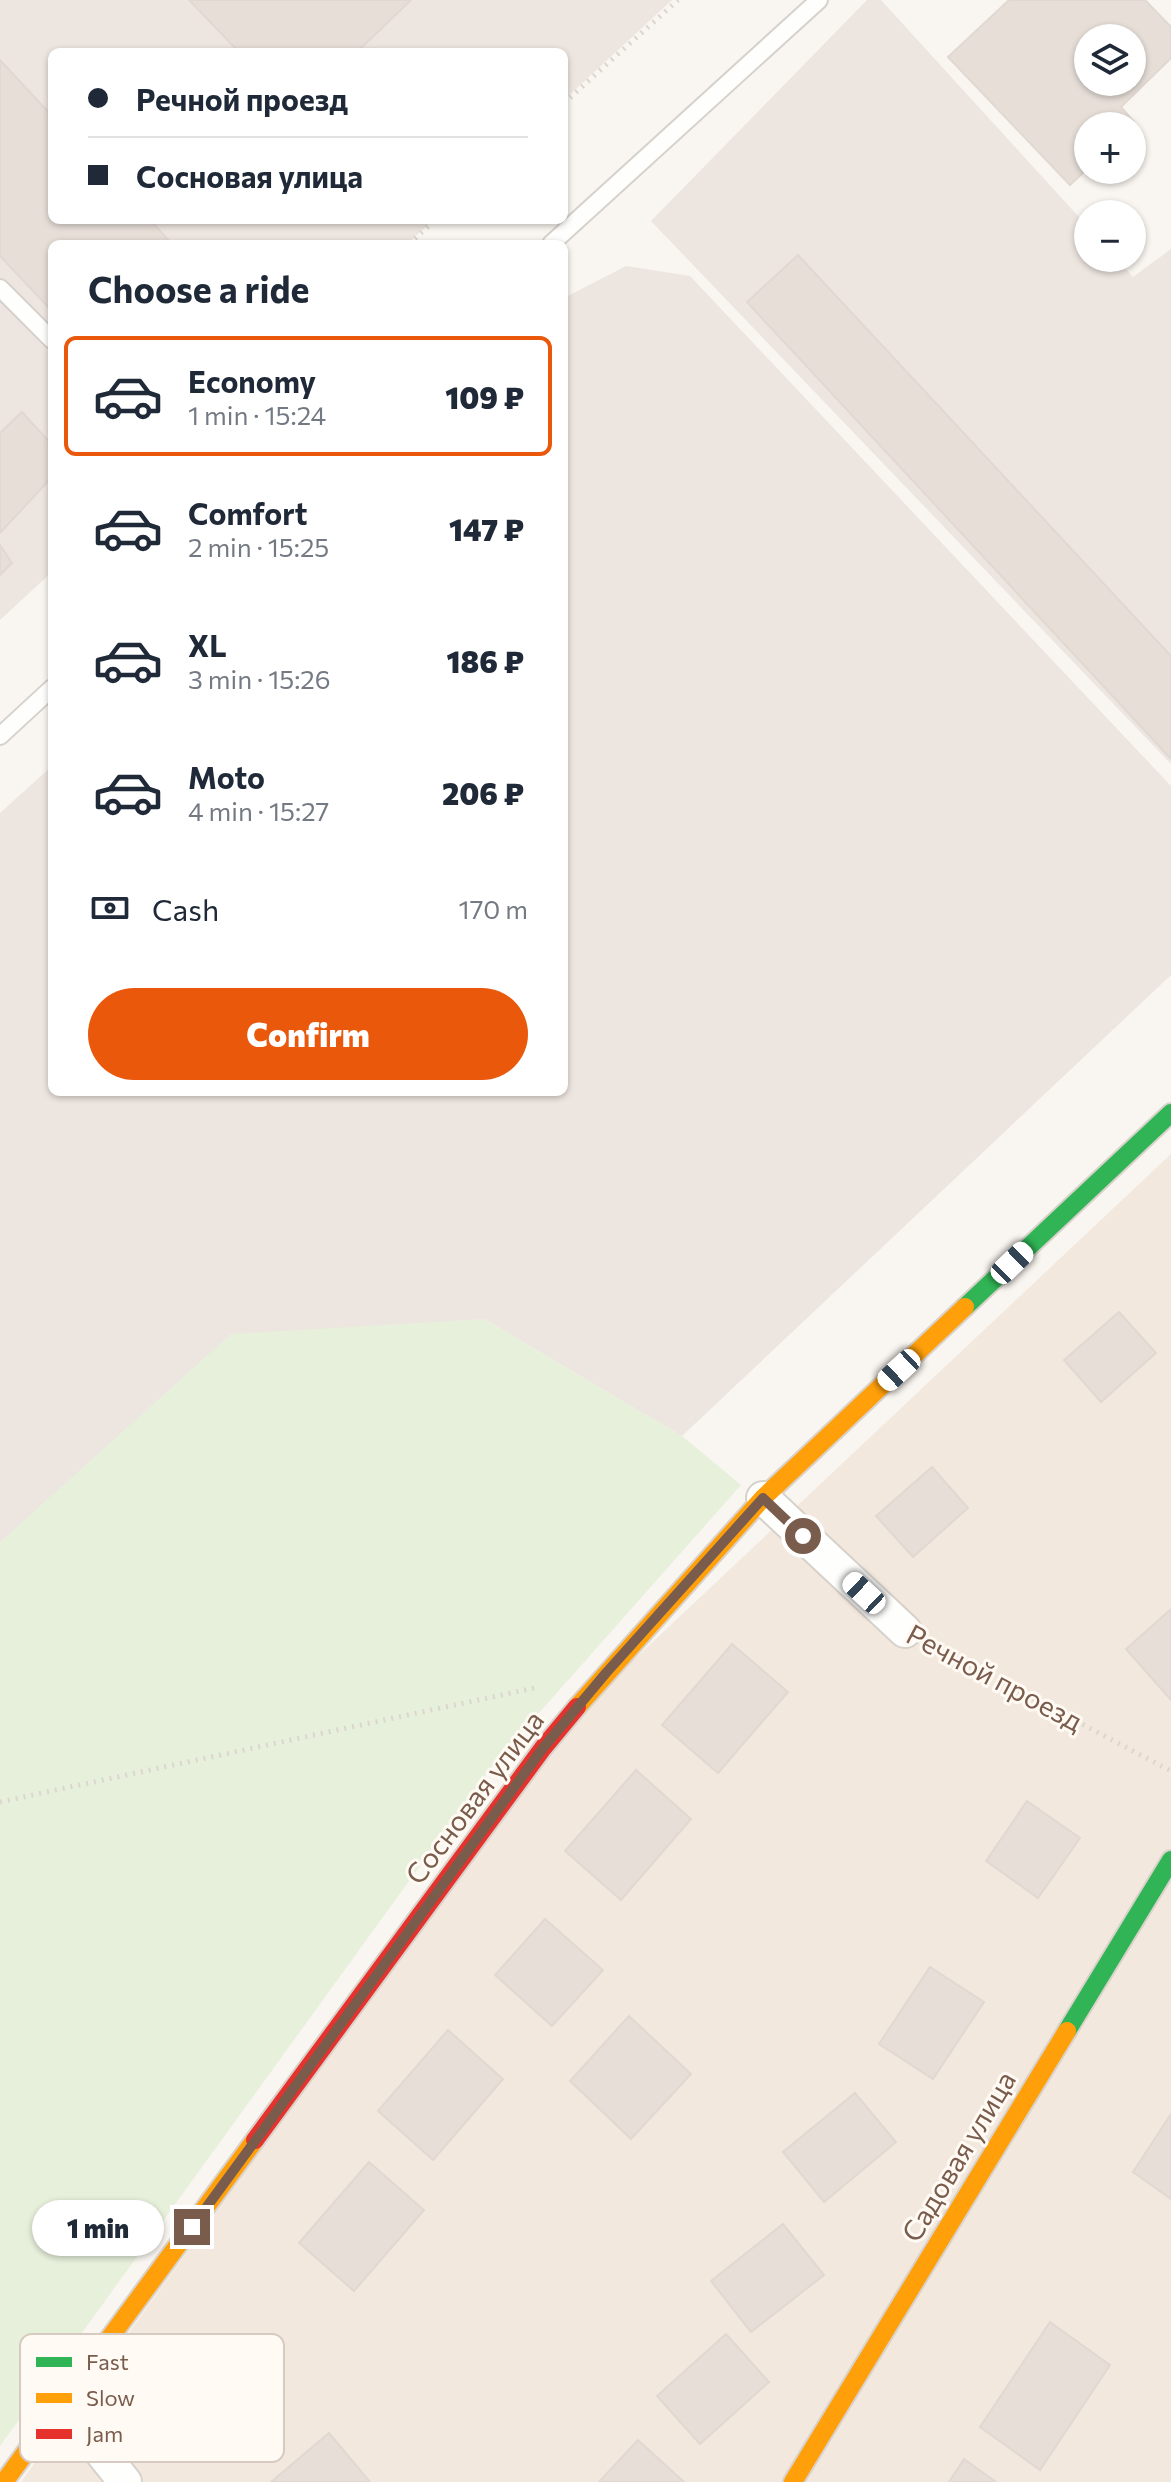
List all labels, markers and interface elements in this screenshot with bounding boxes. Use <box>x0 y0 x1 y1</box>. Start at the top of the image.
map controls <box>1074 24 1146 272</box>
button: layers <box>1074 24 1146 96</box>
text: Речной проезд <box>136 80 348 117</box>
button: + <box>1074 112 1146 184</box>
text: Сосновая улица <box>136 157 363 194</box>
button: − <box>1074 200 1146 272</box>
text: Choose a ride <box>88 266 309 310</box>
icon: car <box>92 360 164 432</box>
text: Economy <box>188 362 316 399</box>
text: 109 ₽ <box>445 378 524 415</box>
text: 1 min · 15:24 <box>188 399 326 430</box>
icon: car <box>92 492 164 564</box>
text: Comfort <box>188 494 307 531</box>
text: 147 ₽ <box>449 510 524 547</box>
text: 2 min · 15:25 <box>188 531 329 562</box>
icon: car <box>92 624 164 696</box>
text: XL <box>188 626 227 663</box>
text: 186 ₽ <box>447 642 524 679</box>
text: 3 min · 15:26 <box>188 663 331 694</box>
icon: car <box>92 756 164 828</box>
text: Moto <box>188 758 265 795</box>
text: 206 ₽ <box>442 774 524 811</box>
text: 4 min · 15:27 <box>188 795 329 826</box>
icon: cash <box>88 886 132 930</box>
text: Cash <box>152 890 219 927</box>
text: 170 m <box>459 893 528 924</box>
button: Confirm <box>88 988 528 1080</box>
car <box>986 1238 1038 1288</box>
car <box>873 1345 925 1395</box>
route start <box>785 1518 821 1554</box>
car <box>838 1568 890 1618</box>
street label: Речной проезд <box>901 1616 1089 1738</box>
street label: Сосновая улица <box>398 1704 550 1890</box>
street label: Садовая улица <box>894 2065 1022 2247</box>
callout: 1 min <box>32 2199 164 2255</box>
route end <box>174 2209 210 2245</box>
text: 1 min <box>67 2212 129 2243</box>
legend <box>20 2334 284 2462</box>
text: Fast <box>86 2348 129 2375</box>
text: Slow <box>86 2384 135 2411</box>
text: Jam <box>86 2420 123 2447</box>

